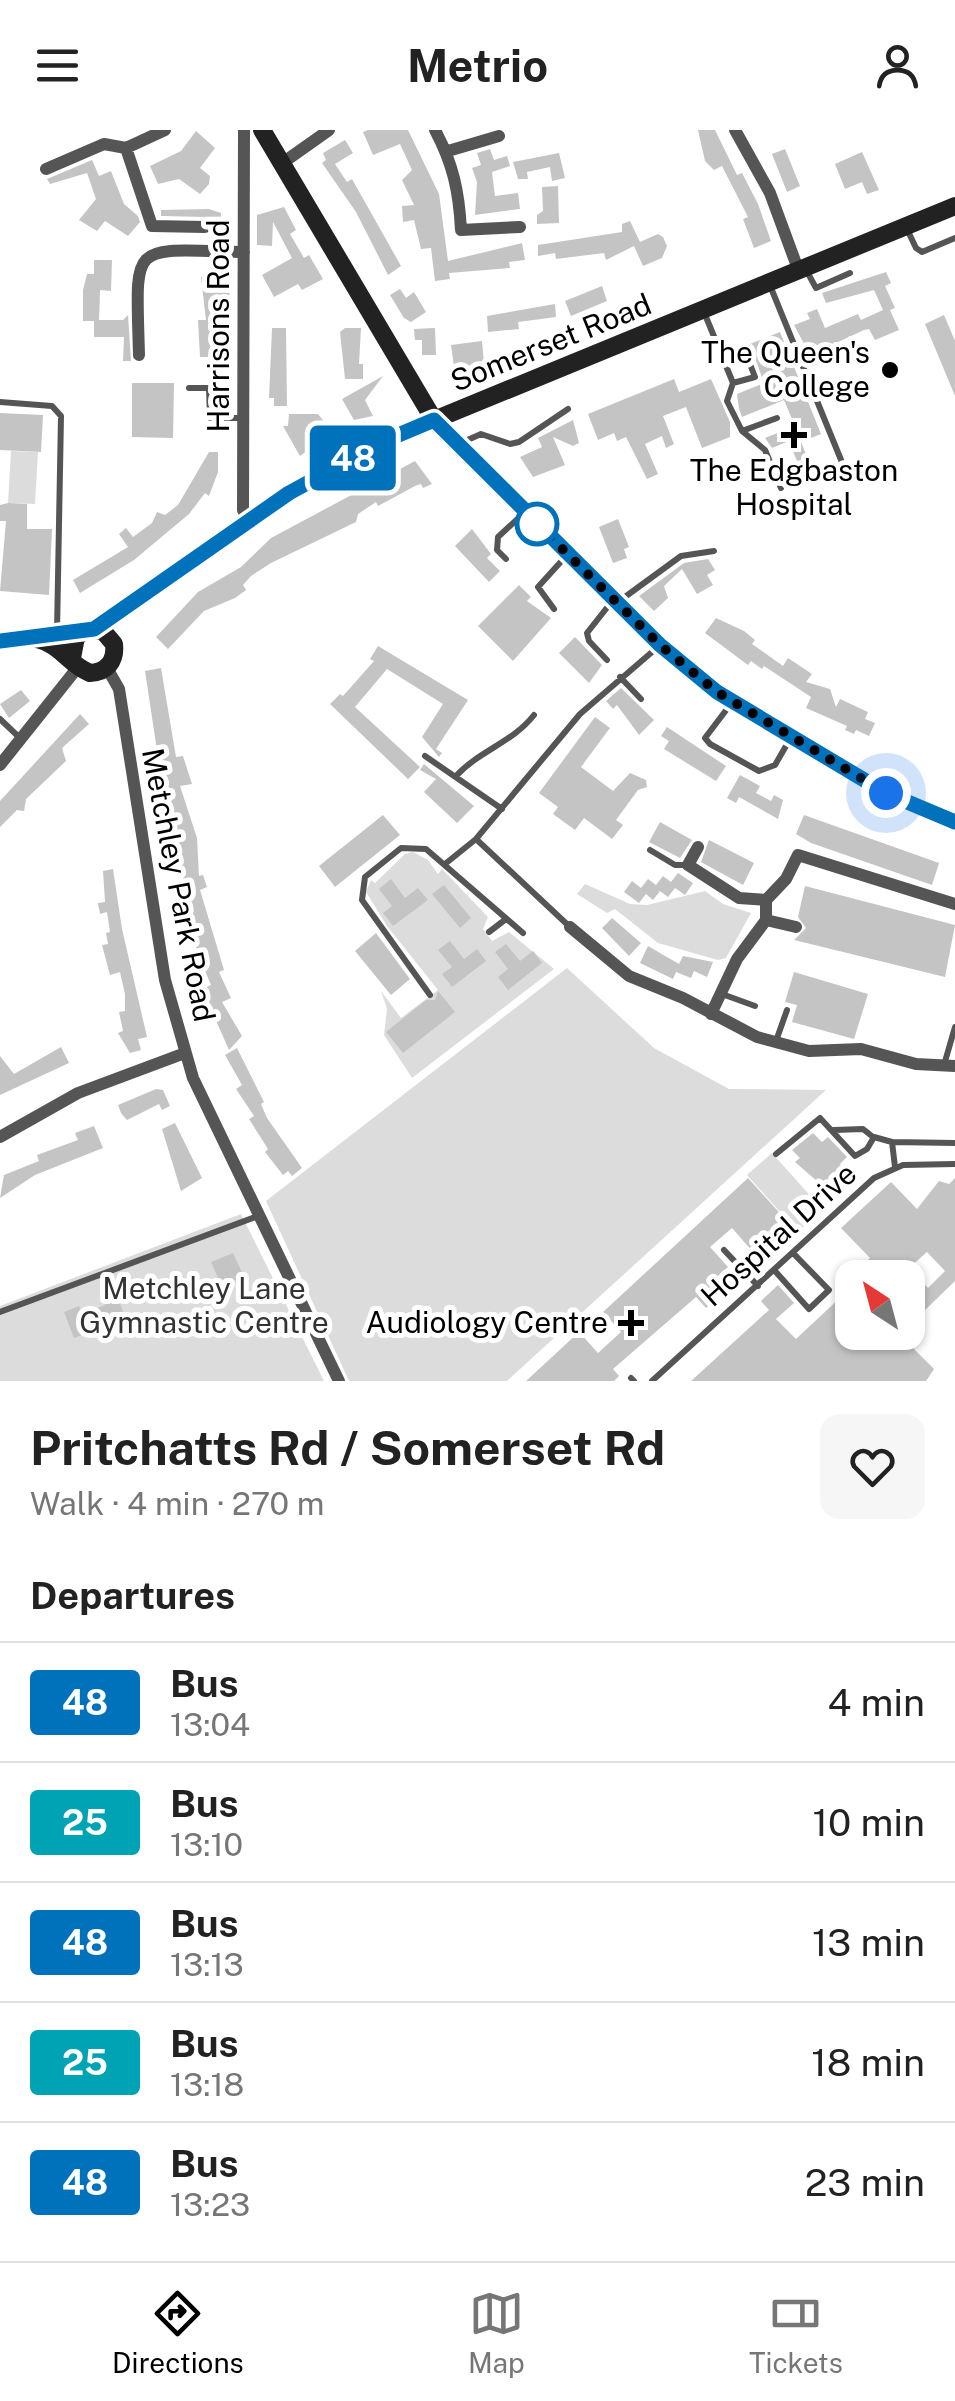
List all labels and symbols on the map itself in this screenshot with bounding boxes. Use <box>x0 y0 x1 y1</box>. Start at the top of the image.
street label: Harrisons Road <box>200 219 236 433</box>
street label: Somerset Road <box>445 285 656 399</box>
place label: The Queen's College <box>701 334 870 404</box>
marker: The Queen's College <box>879 359 901 381</box>
marker: The Edgbaston Hospital <box>781 422 807 448</box>
line badge: 48 <box>308 426 398 490</box>
place label: The Edgbaston Hospital <box>690 452 898 522</box>
unlabelled marker <box>516 503 558 545</box>
street label: Metchley Park Road <box>135 745 223 1025</box>
your location <box>861 768 911 818</box>
street label: Hospital Drive <box>693 1155 863 1313</box>
north arrow <box>835 1260 925 1350</box>
park label: Metchley Lane Gymnastic Centre <box>79 1270 329 1340</box>
place label: Audiology Centre <box>366 1304 608 1340</box>
marker: Audiology Centre <box>618 1310 644 1336</box>

